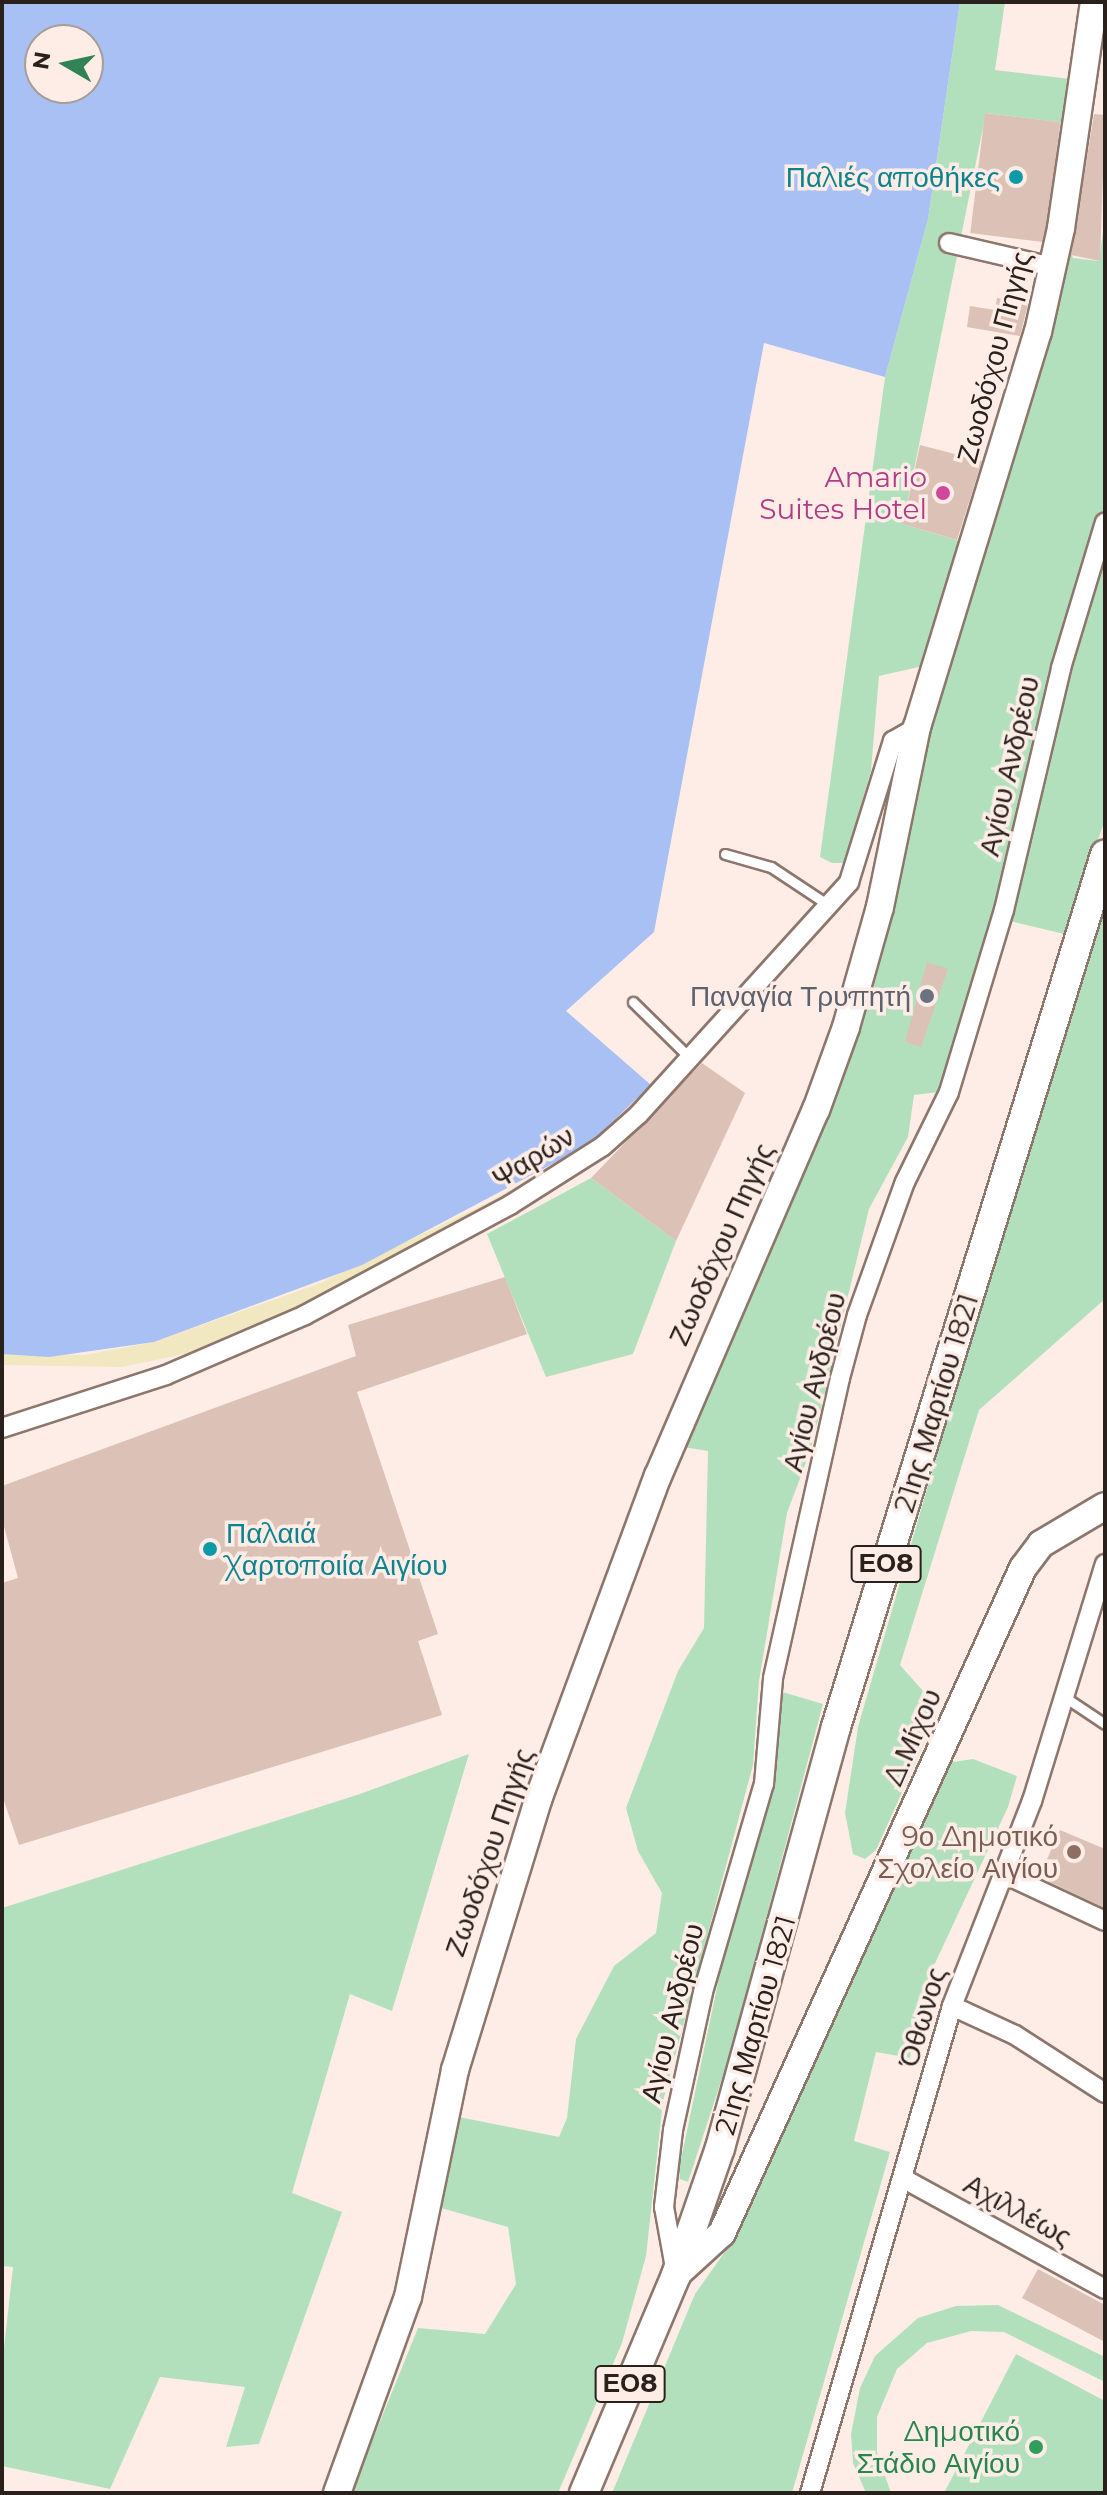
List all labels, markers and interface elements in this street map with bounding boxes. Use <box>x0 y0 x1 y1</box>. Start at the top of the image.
north arrow <box>24 24 104 104</box>
text: N <box>27 50 57 71</box>
place label: Παλιές αποθήκες <box>786 160 1000 194</box>
marker: Παλιές αποθήκες <box>1007 168 1025 186</box>
street label: Ζωοδόχου Πηγής <box>950 247 1038 467</box>
place label: Amario Suites Hotel <box>759 460 927 526</box>
marker: Amario Suites Hotel <box>934 484 952 502</box>
street label: Αγίου Ανδρέου <box>972 673 1046 859</box>
place label: Παναγία Τρυπητή <box>690 979 911 1013</box>
marker: Παναγία Τρυπητή <box>918 987 936 1005</box>
street label: Ψαρών <box>486 1119 580 1195</box>
street label: Ζωοδόχου Πηγής <box>661 1138 781 1350</box>
street label: Αγίου Ανδρέου <box>775 1289 853 1475</box>
street label: 21ης Μαρτίου 1821 <box>887 1290 985 1516</box>
place label: Παλαιά Χαρτοποιία Αιγίου <box>226 1516 447 1582</box>
marker: Παλαιά Χαρτοποιία Αιγίου <box>201 1540 219 1558</box>
road number: ΕΟ8 <box>850 1542 922 1586</box>
street label: Δ.Μίχου <box>876 1683 948 1791</box>
street label: Ζωοδόχου Πηγής <box>438 1744 540 1960</box>
place label: 9ο Δημοτικό Σχολείο Αιγίου <box>877 1819 1058 1885</box>
marker: 9ο Δημοτικό Σχολείο Αιγίου <box>1065 1843 1083 1861</box>
street label: 21ης Μαρτίου 1821 <box>708 1911 802 2139</box>
street label: Αγίου Ανδρέου <box>633 1920 711 2106</box>
street label: Όθωνος <box>891 1963 953 2071</box>
street label: Αχιλλέως <box>958 2167 1078 2253</box>
road number: ΕΟ8 <box>594 2362 666 2406</box>
place label: Δημοτικό Στάδιο Αιγίου <box>856 2414 1020 2480</box>
marker: Δημοτικό Στάδιο Αιγίου <box>1027 2438 1045 2456</box>

